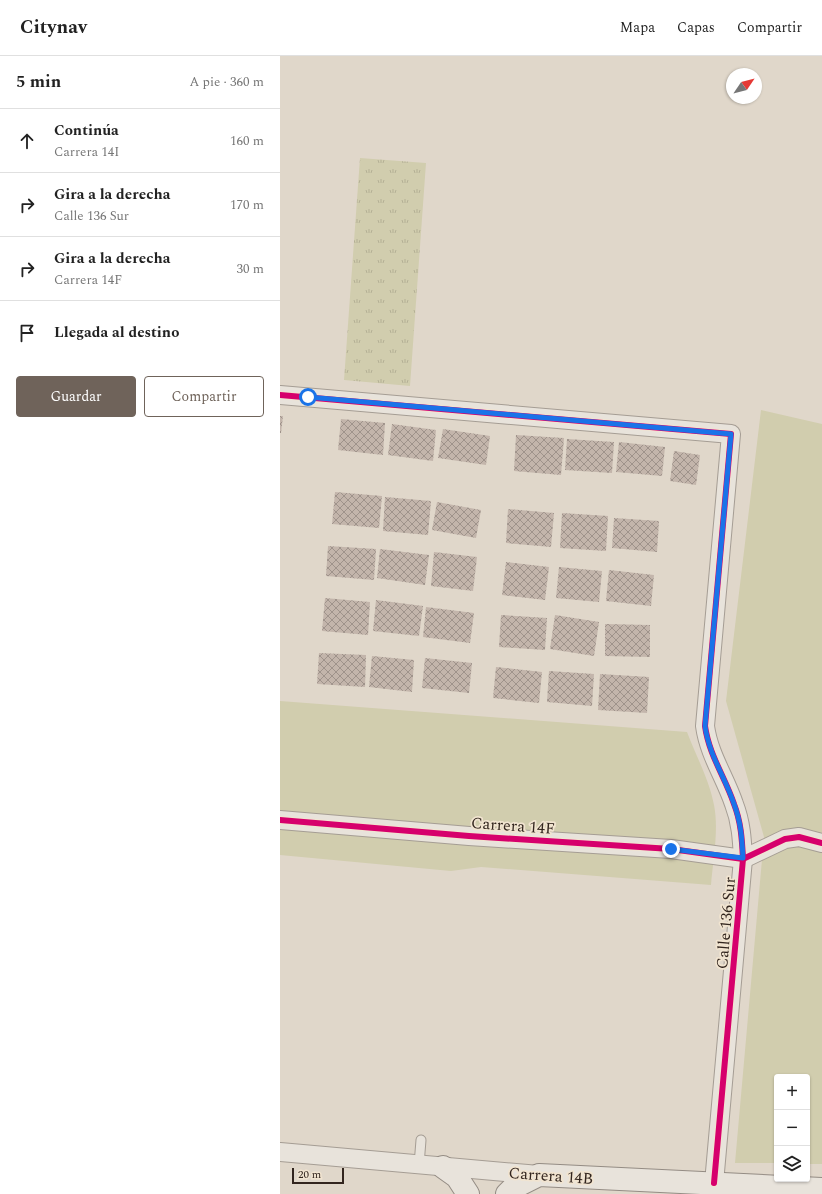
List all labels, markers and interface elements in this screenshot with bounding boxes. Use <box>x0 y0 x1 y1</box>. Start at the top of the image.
text: Citynav <box>20 13 87 42</box>
text: Mapa <box>620 17 655 38</box>
text: Capas <box>677 17 715 38</box>
text: Compartir <box>737 17 802 38</box>
north arrow <box>726 68 762 104</box>
text: 5 min <box>16 69 61 95</box>
text: A pie · 360 m <box>190 72 264 92</box>
text: Continúa <box>54 119 119 142</box>
icon: ahead <box>16 130 38 152</box>
text: 160 m <box>230 131 264 151</box>
text: Carrera 14I <box>54 142 119 162</box>
text: Gira a la derecha <box>54 183 170 206</box>
icon: right <box>16 194 38 216</box>
text: 170 m <box>230 195 264 215</box>
text: Calle 136 Sur <box>54 206 129 226</box>
text: Gira a la derecha <box>54 247 170 270</box>
icon: right <box>16 258 38 280</box>
text: 30 m <box>237 259 264 279</box>
text: Carrera 14F <box>54 270 122 290</box>
text: Llegada al destino <box>54 321 179 344</box>
icon: arrive <box>16 322 38 344</box>
button: Guardar <box>16 376 136 417</box>
button: Compartir <box>144 376 264 417</box>
route start <box>299 388 317 406</box>
street label: Carrera 14F <box>470 811 556 841</box>
route end <box>662 840 680 858</box>
street label: Calle 136 Sur <box>710 876 742 970</box>
map controls <box>774 1074 810 1182</box>
button: + <box>774 1074 810 1110</box>
button: − <box>774 1110 810 1146</box>
button: layers <box>774 1146 810 1182</box>
street label: Carrera 14B <box>508 1161 594 1191</box>
scale bar <box>292 1166 344 1185</box>
text: 20 m <box>298 1166 321 1183</box>

